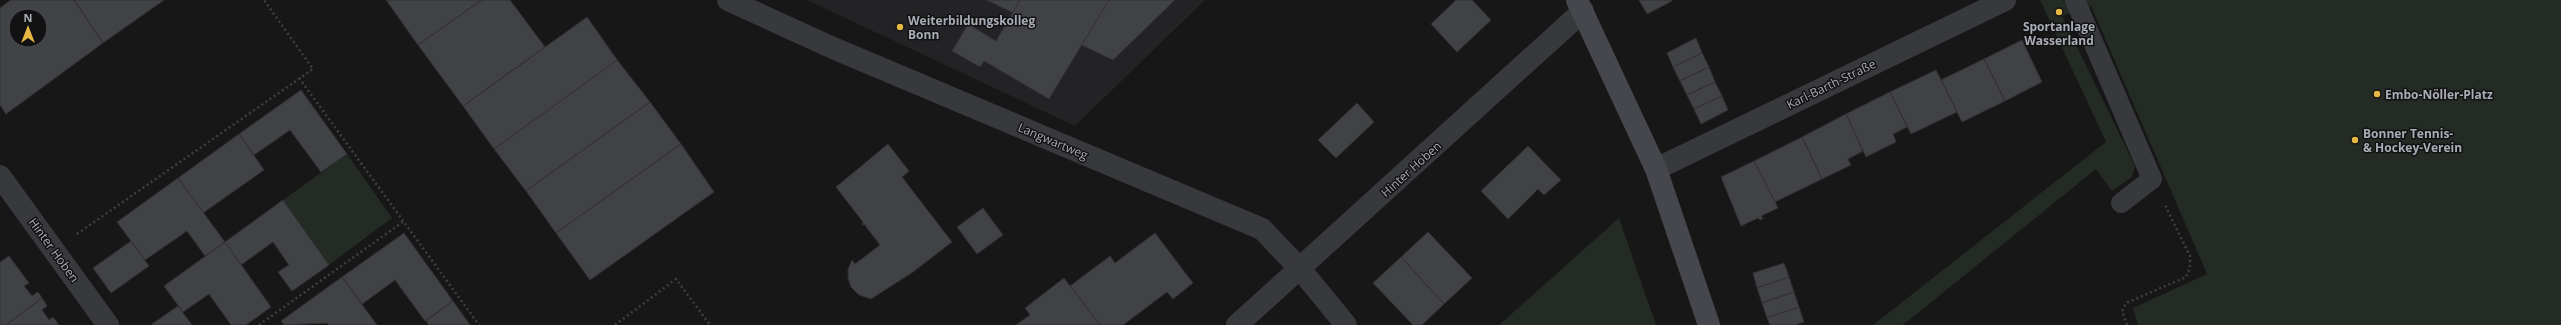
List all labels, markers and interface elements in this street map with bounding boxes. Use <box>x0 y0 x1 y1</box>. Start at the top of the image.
marker: Sportanlage Wasserland <box>2054 7 2064 17</box>
north arrow <box>8 8 48 48</box>
text: N <box>24 10 32 25</box>
place label: Weiterbildungskolleg Bonn <box>908 12 1035 43</box>
place label: Sportanlage Wasserland <box>2023 18 2095 49</box>
marker: Weiterbildungskolleg Bonn <box>895 22 905 32</box>
street label: Karl-Barth-Straße <box>1784 55 1879 113</box>
place label: Embo-Nöller-Platz <box>2385 86 2493 103</box>
marker: Embo-Nöller-Platz <box>2372 89 2382 99</box>
street label: Langwartweg <box>1015 119 1091 164</box>
place label: Bonner Tennis- & Hockey-Verein <box>2363 125 2462 156</box>
marker: Bonner Tennis- & Hockey-Verein <box>2350 135 2360 145</box>
street label: Hinter Hoben <box>1377 137 1445 201</box>
street label: Hinter Hoben <box>25 214 83 286</box>

